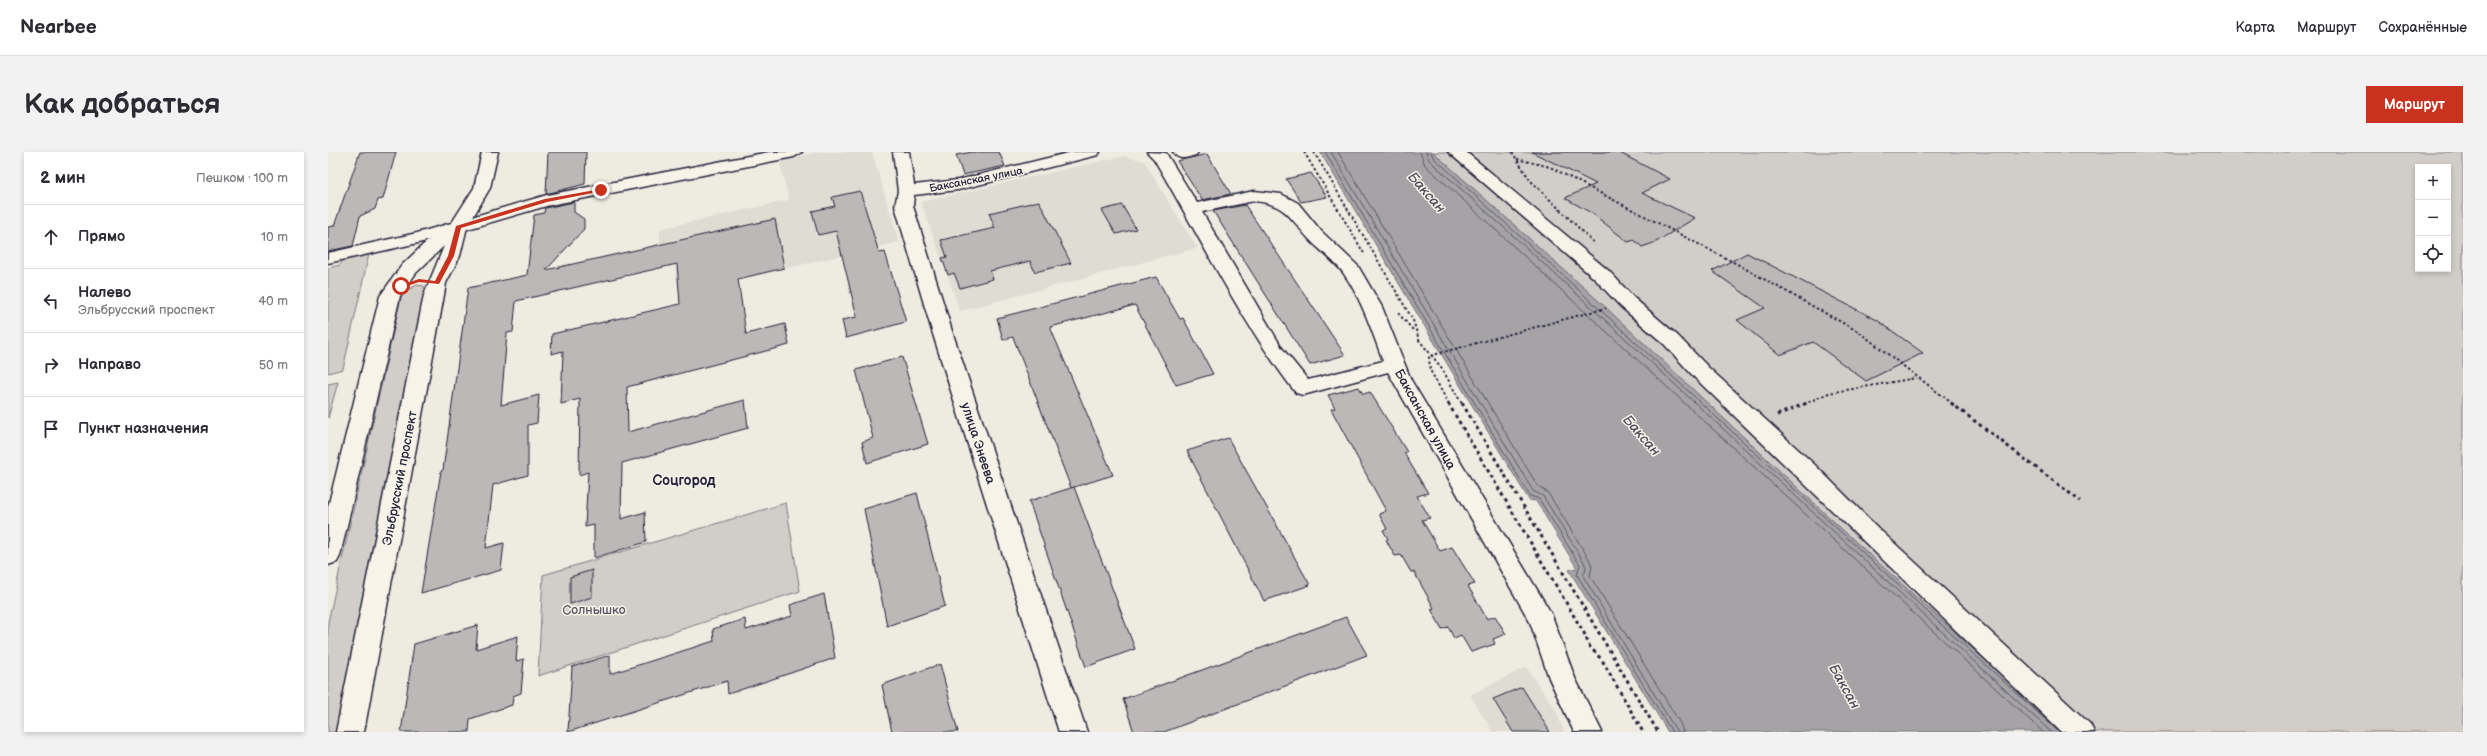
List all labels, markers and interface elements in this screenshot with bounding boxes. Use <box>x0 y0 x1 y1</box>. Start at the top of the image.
text: Nearbee <box>20 16 97 39</box>
text: Карта <box>2236 19 2275 36</box>
text: Маршрут <box>2297 19 2357 36</box>
text: Сохранённые <box>2379 19 2467 36</box>
button: Маршрут <box>2366 86 2463 123</box>
text: Как добраться <box>24 88 221 121</box>
street label: Баксанская улица <box>928 164 1024 195</box>
map controls <box>2415 164 2451 272</box>
button: + <box>2415 164 2451 200</box>
text: 2 мин <box>40 168 86 188</box>
water label: Баксан <box>1404 168 1449 216</box>
text: Пешком · 100 m <box>196 170 288 186</box>
route end <box>592 181 610 199</box>
button: − <box>2415 200 2451 236</box>
icon: ahead <box>40 226 62 248</box>
text: Прямо <box>78 227 125 246</box>
text: 10 m <box>261 229 288 245</box>
button: locate <box>2415 236 2451 272</box>
route start <box>392 277 410 295</box>
text: Налево <box>78 283 131 302</box>
icon: left <box>40 290 62 312</box>
text: 40 m <box>258 293 288 309</box>
text: Эльбрусский проспект <box>78 302 215 318</box>
icon: right <box>40 354 62 376</box>
text: Направо <box>78 355 141 374</box>
text: 50 m <box>259 357 288 373</box>
street label: Баксанская улица <box>1391 367 1459 473</box>
street label: улица Энеева <box>957 401 999 486</box>
street label: Эльбрусский проспект <box>379 410 421 547</box>
water label: Баксан <box>1619 411 1664 459</box>
icon: arrive <box>40 418 62 440</box>
text: Пункт назначения <box>78 419 209 438</box>
district label: Соцгород <box>653 472 716 489</box>
park label: Солнышко <box>562 602 626 618</box>
water label: Баксан <box>1825 661 1864 712</box>

